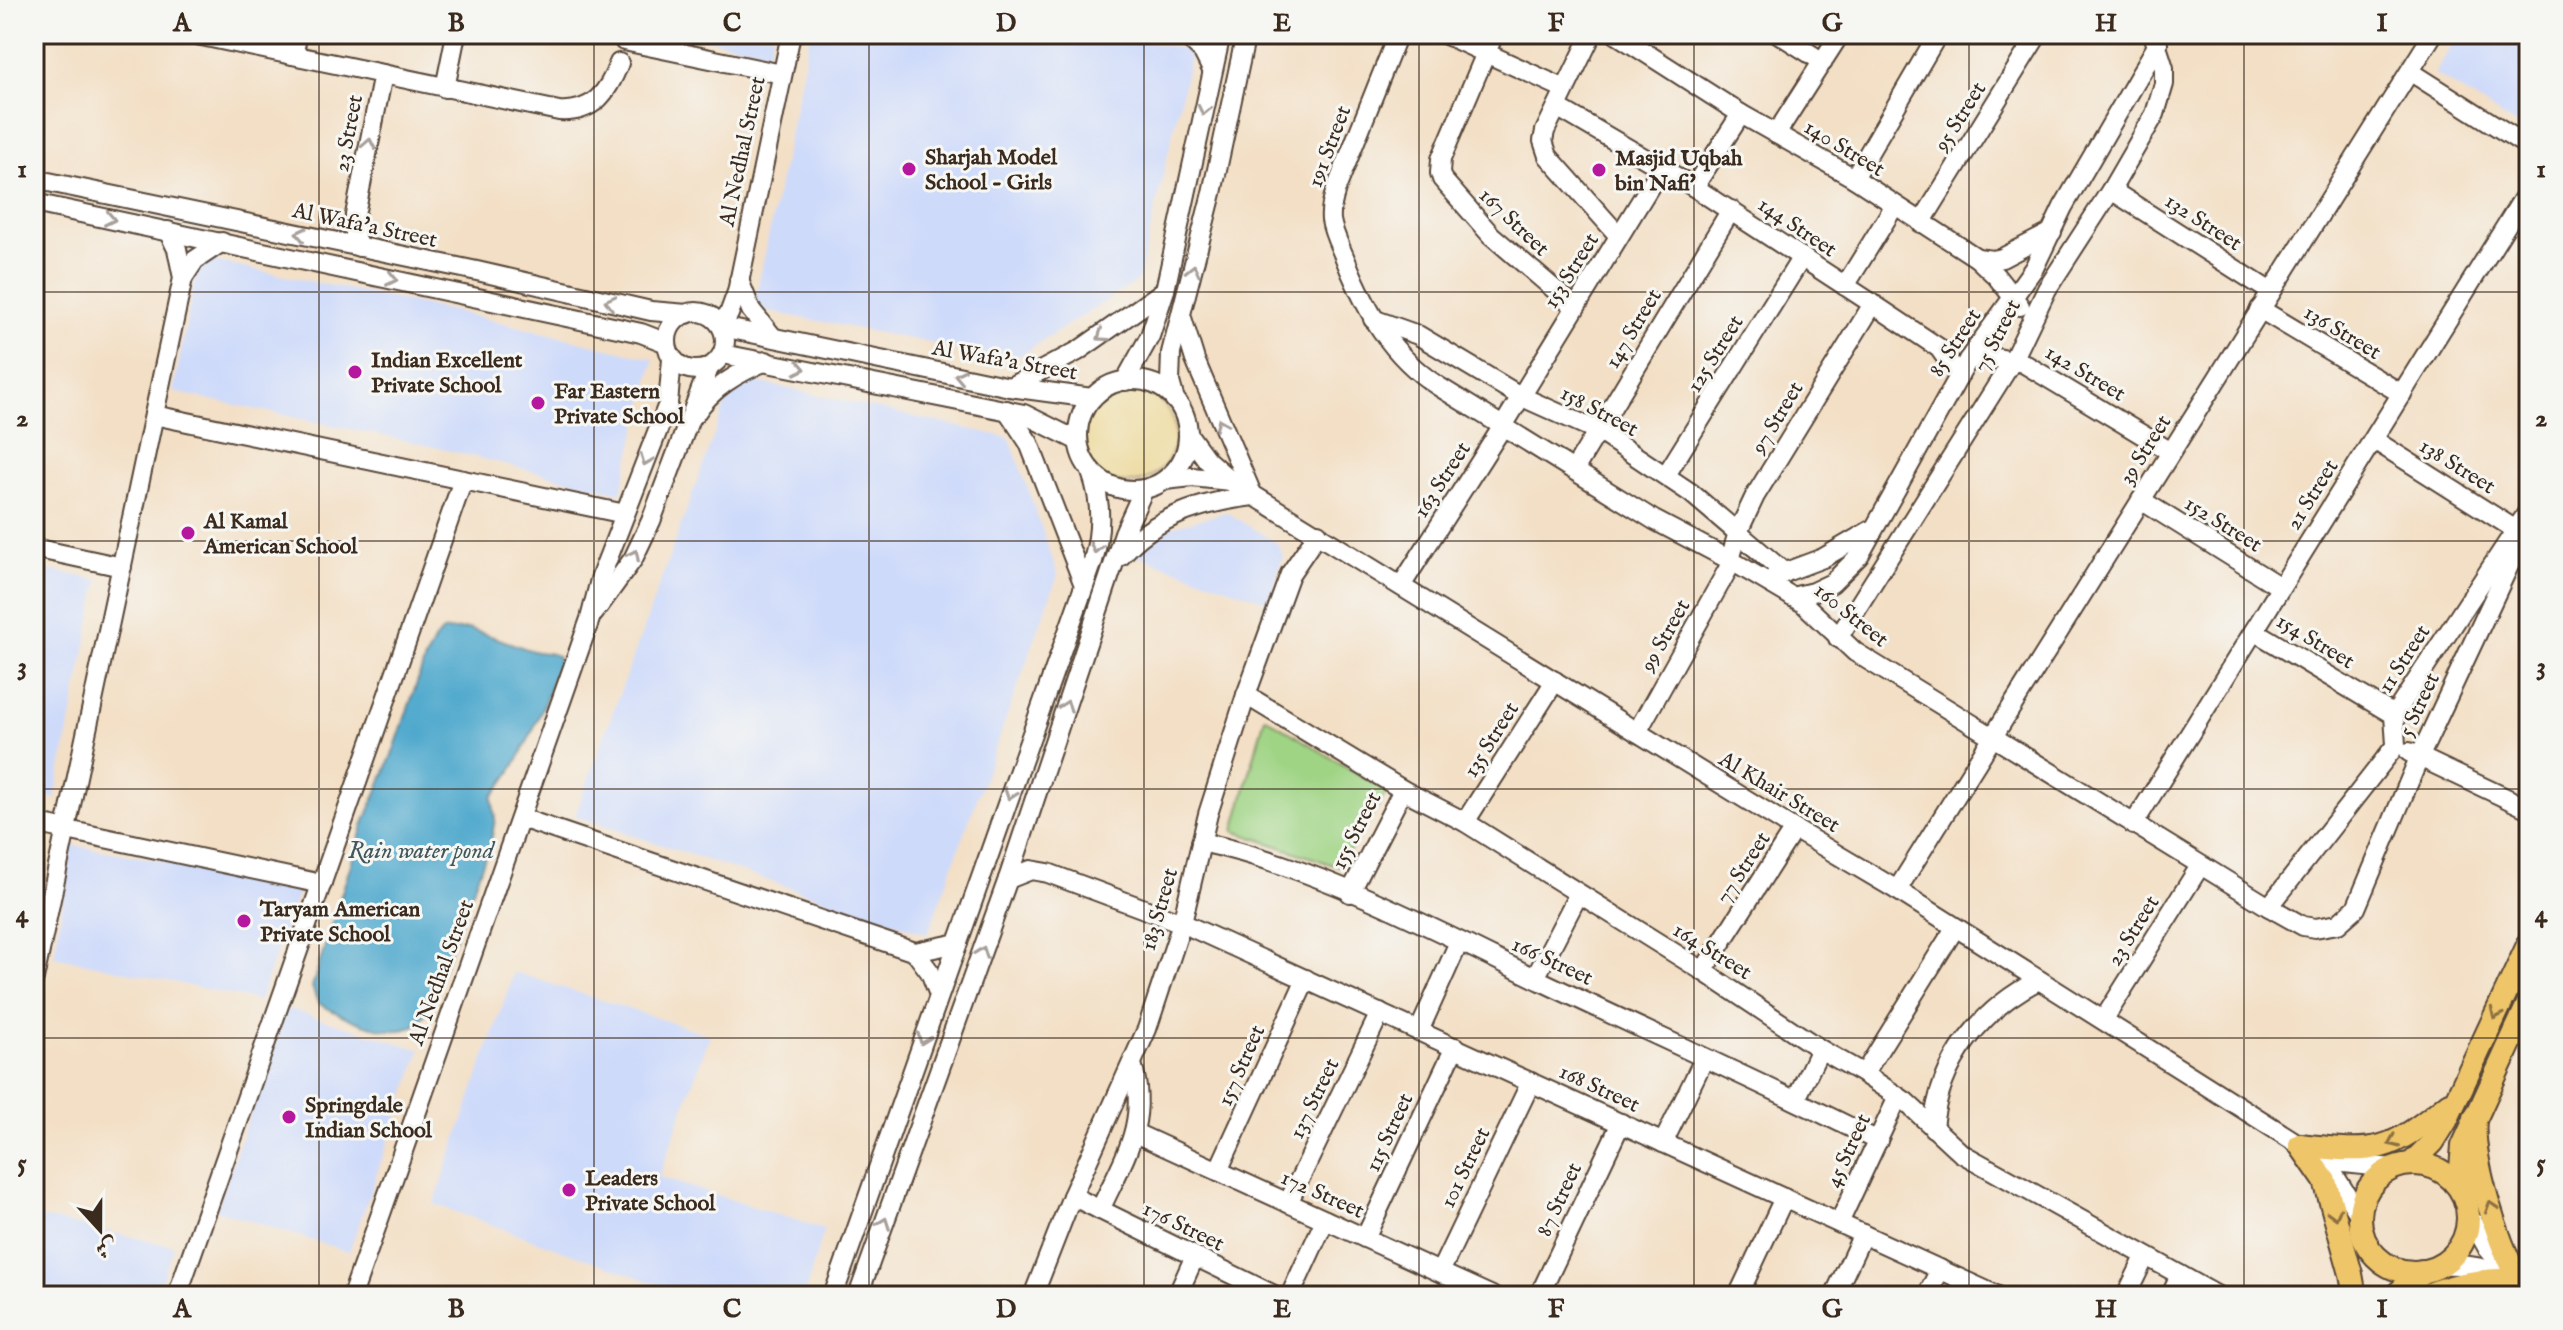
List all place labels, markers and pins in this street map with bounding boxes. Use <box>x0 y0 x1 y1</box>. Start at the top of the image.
place label: Sharjah Model School - Girls <box>925 144 1058 197</box>
place label: Masjid Uqbah bin Nafi' <box>1614 145 1743 198</box>
marker: Sharjah Model School - Girls <box>900 160 918 178</box>
marker: Masjid Uqbah bin Nafi' <box>1590 161 1608 179</box>
place label: Indian Excellent Private School <box>371 347 523 400</box>
marker: Indian Excellent Private School <box>346 363 364 381</box>
place label: Far Eastern Private School <box>554 378 685 431</box>
marker: Far Eastern Private School <box>529 394 547 412</box>
place label: Al Kamal American School <box>203 508 358 561</box>
marker: Al Kamal American School <box>179 524 197 542</box>
place label: Taryam American Private School <box>259 896 421 949</box>
marker: Taryam American Private School <box>235 912 253 930</box>
place label: Springdale Indian School <box>305 1092 433 1145</box>
marker: Springdale Indian School <box>280 1108 298 1126</box>
place label: Leaders Private School <box>585 1165 716 1218</box>
marker: Leaders Private School <box>560 1181 578 1199</box>

